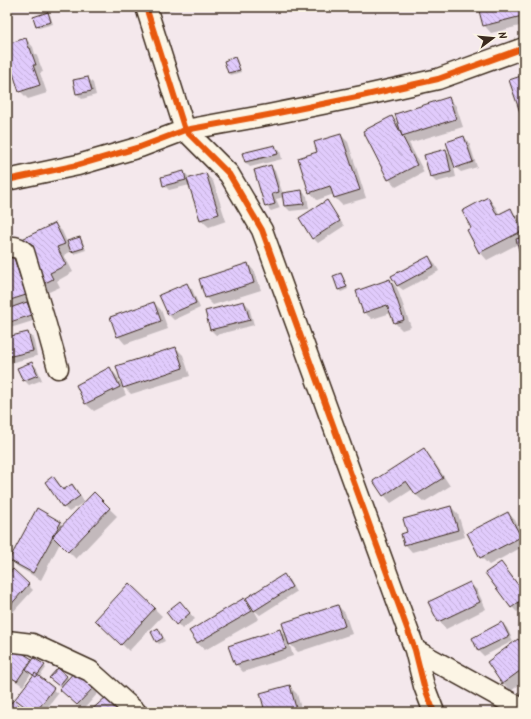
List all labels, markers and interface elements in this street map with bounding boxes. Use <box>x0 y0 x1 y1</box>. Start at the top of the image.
north arrow <box>473 18 513 58</box>
text: N <box>492 30 511 41</box>

